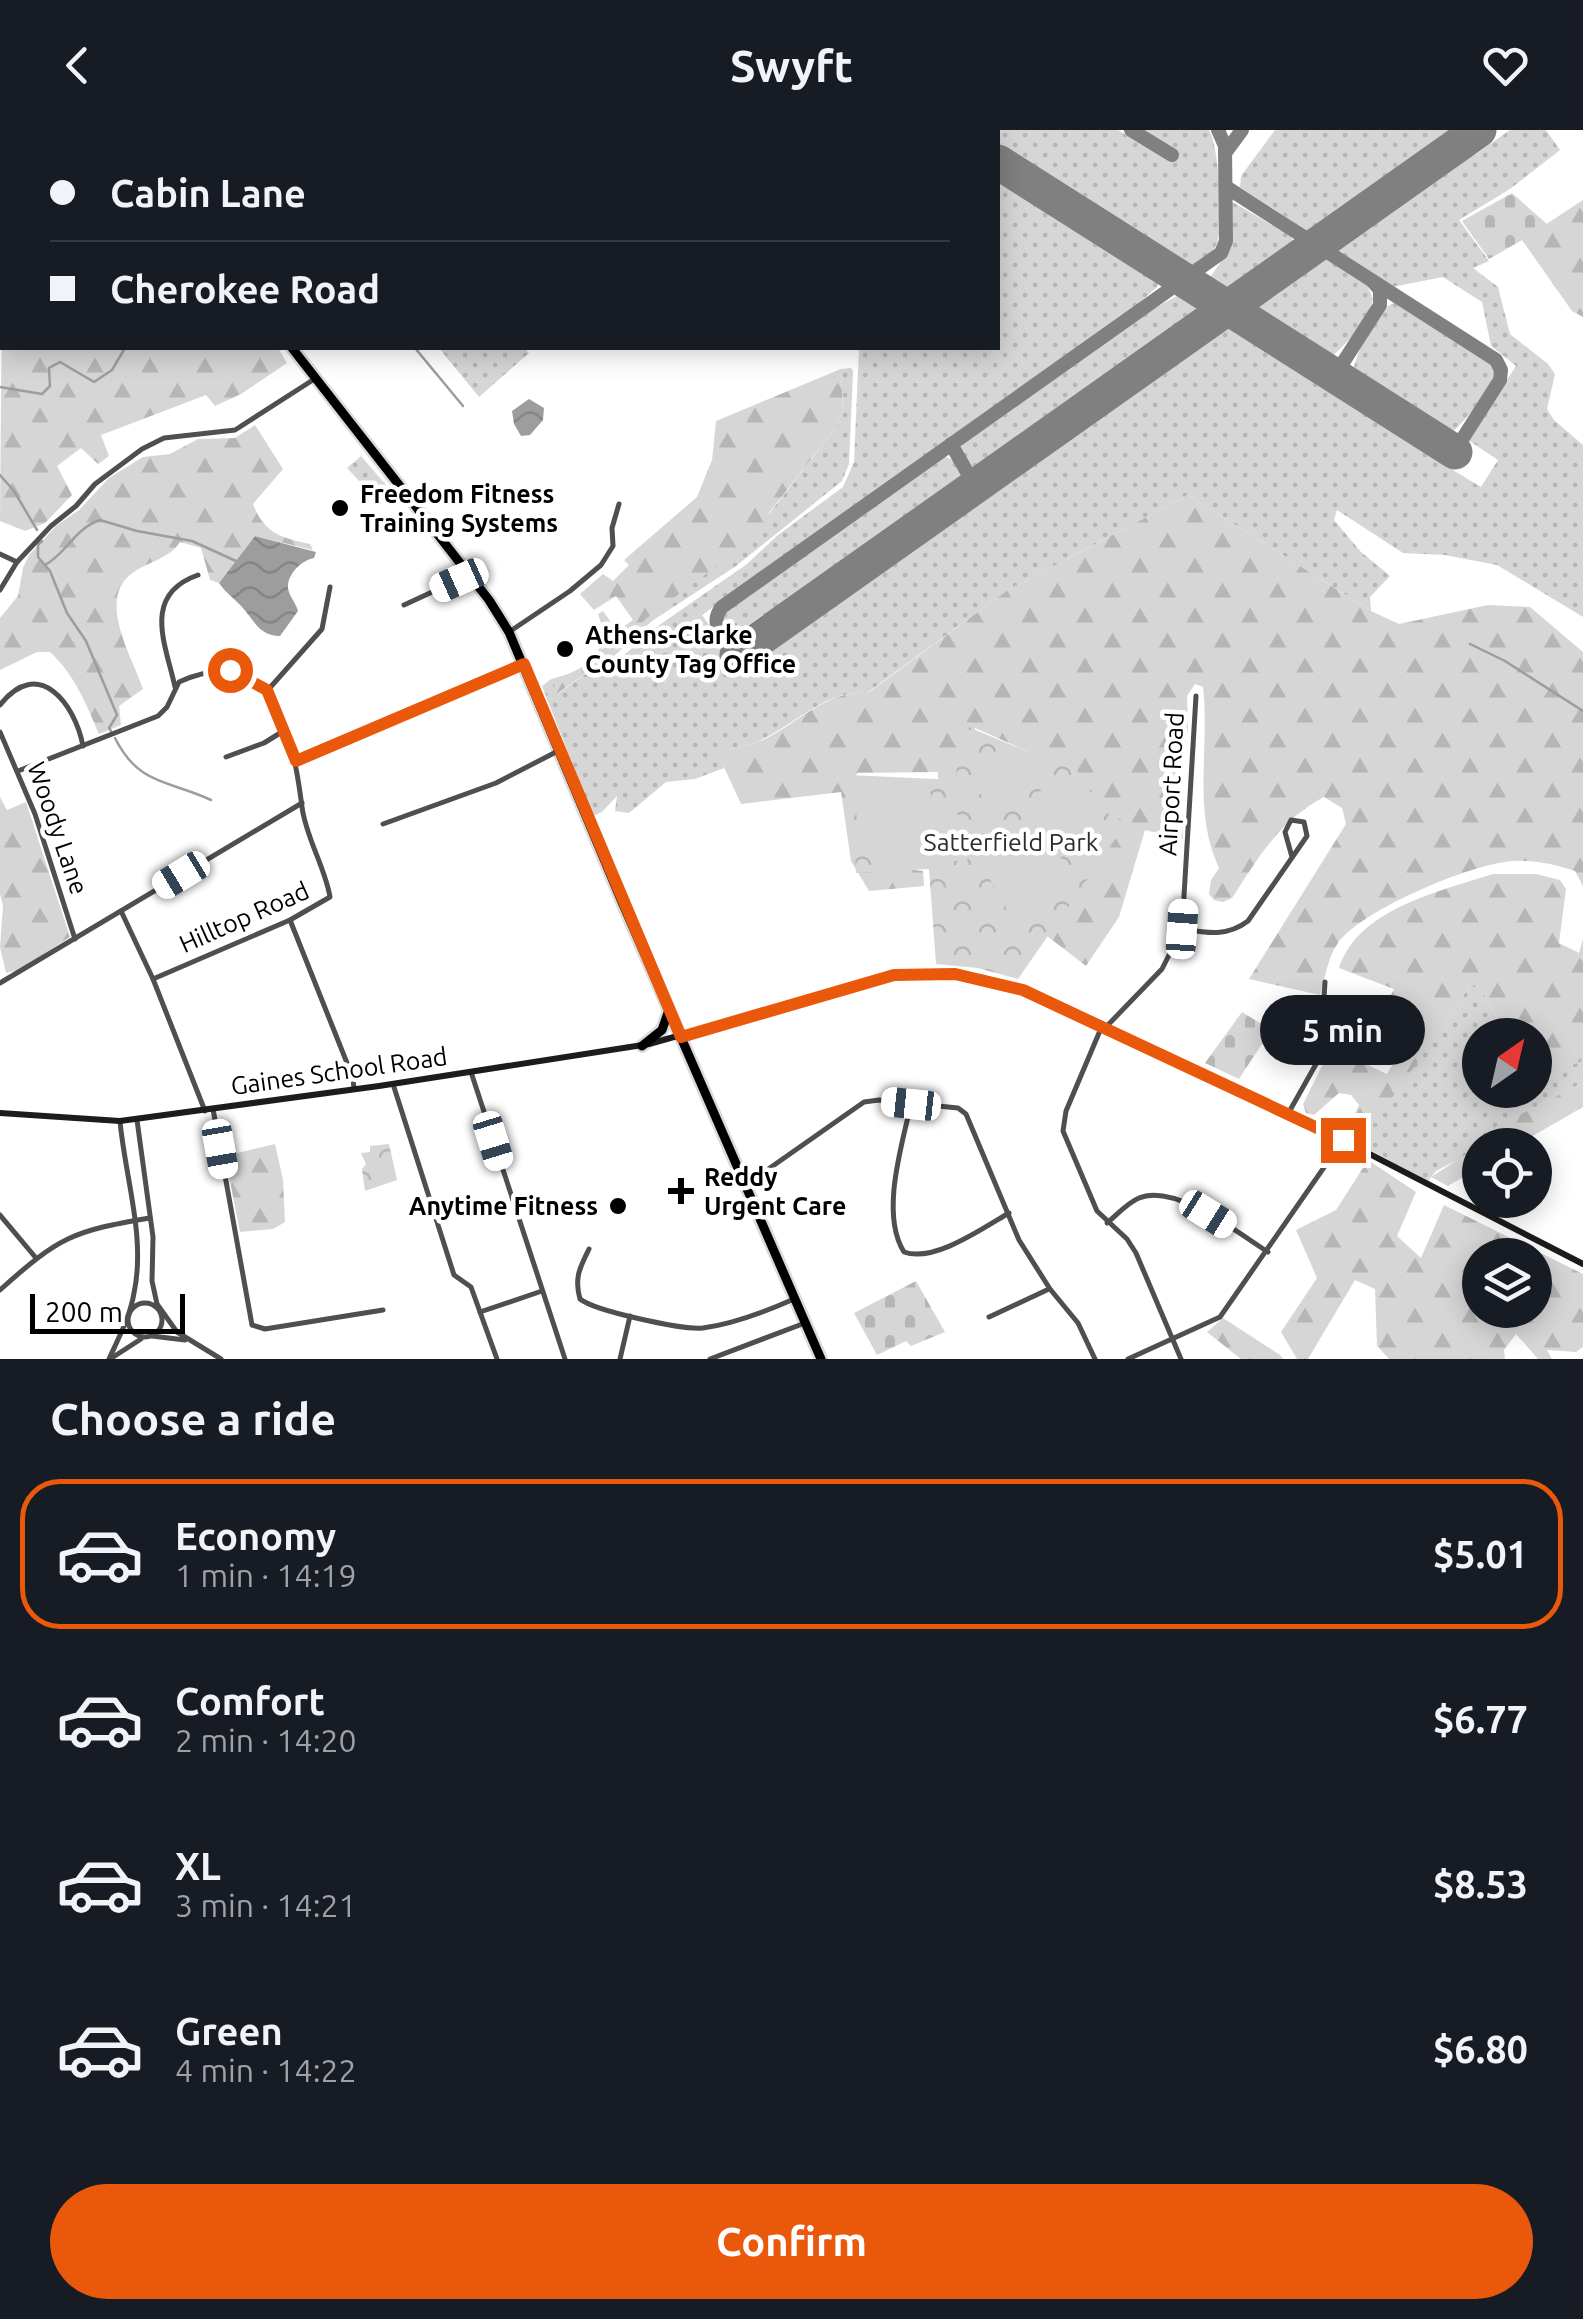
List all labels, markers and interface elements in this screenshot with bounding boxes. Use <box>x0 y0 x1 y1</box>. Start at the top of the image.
icon: back <box>50 38 105 93</box>
icon: heart <box>1478 38 1533 93</box>
text: Swyft <box>730 40 853 91</box>
text: Cabin Lane <box>110 172 306 214</box>
text: Cherokee Road <box>110 268 380 310</box>
place label: Freedom Fitness Training Systems <box>360 480 558 537</box>
marker: Freedom Fitness Training Systems <box>329 497 351 519</box>
car <box>425 554 493 606</box>
place label: Athens-Clarke County Tag Office <box>585 621 796 678</box>
marker: Athens-Clarke County Tag Office <box>554 638 576 660</box>
route start <box>208 648 253 693</box>
street label: Airport Road <box>1153 712 1189 856</box>
street label: Woody Lane <box>22 758 94 898</box>
park label: Satterfield Park <box>924 828 1099 856</box>
car <box>148 847 214 903</box>
street label: Hilltop Road <box>175 876 313 958</box>
car <box>1165 898 1199 960</box>
callout: 5 min <box>1260 995 1426 1065</box>
text: 5 min <box>1302 1012 1383 1048</box>
north arrow <box>1462 1018 1552 1108</box>
map controls <box>1462 1018 1552 1328</box>
street label: Gaines School Road <box>229 1042 449 1100</box>
car <box>880 1086 942 1122</box>
car <box>470 1108 516 1174</box>
car <box>200 1117 240 1181</box>
route end <box>1321 1118 1366 1163</box>
button: locate <box>1462 1128 1552 1218</box>
place label: Reddy Urgent Care <box>704 1163 846 1220</box>
marker: Reddy Urgent Care <box>668 1178 694 1204</box>
car <box>1175 1185 1241 1243</box>
place label: Anytime Fitness <box>409 1192 598 1220</box>
marker: Anytime Fitness <box>607 1195 629 1217</box>
button: layers <box>1462 1238 1552 1328</box>
scale bar <box>30 1289 185 1334</box>
text: 200 m <box>45 1296 123 1327</box>
text: Choose a ride <box>50 1393 336 1444</box>
icon: car <box>55 1509 145 1599</box>
text: Economy <box>175 1515 336 1557</box>
text: $5.01 <box>1433 1533 1528 1575</box>
text: 1 min · 14:19 <box>175 1557 357 1593</box>
icon: car <box>55 1674 145 1764</box>
text: Comfort <box>175 1680 325 1722</box>
text: $6.77 <box>1433 1698 1528 1740</box>
text: 2 min · 14:20 <box>175 1722 357 1758</box>
icon: car <box>55 1839 145 1929</box>
text: XL <box>175 1845 221 1887</box>
text: $8.53 <box>1433 1863 1528 1905</box>
text: 3 min · 14:21 <box>175 1887 357 1923</box>
icon: car <box>55 2004 145 2094</box>
text: Green <box>175 2010 283 2052</box>
text: $6.80 <box>1433 2028 1528 2070</box>
text: 4 min · 14:22 <box>175 2052 357 2088</box>
button: Confirm <box>50 2184 1533 2299</box>

